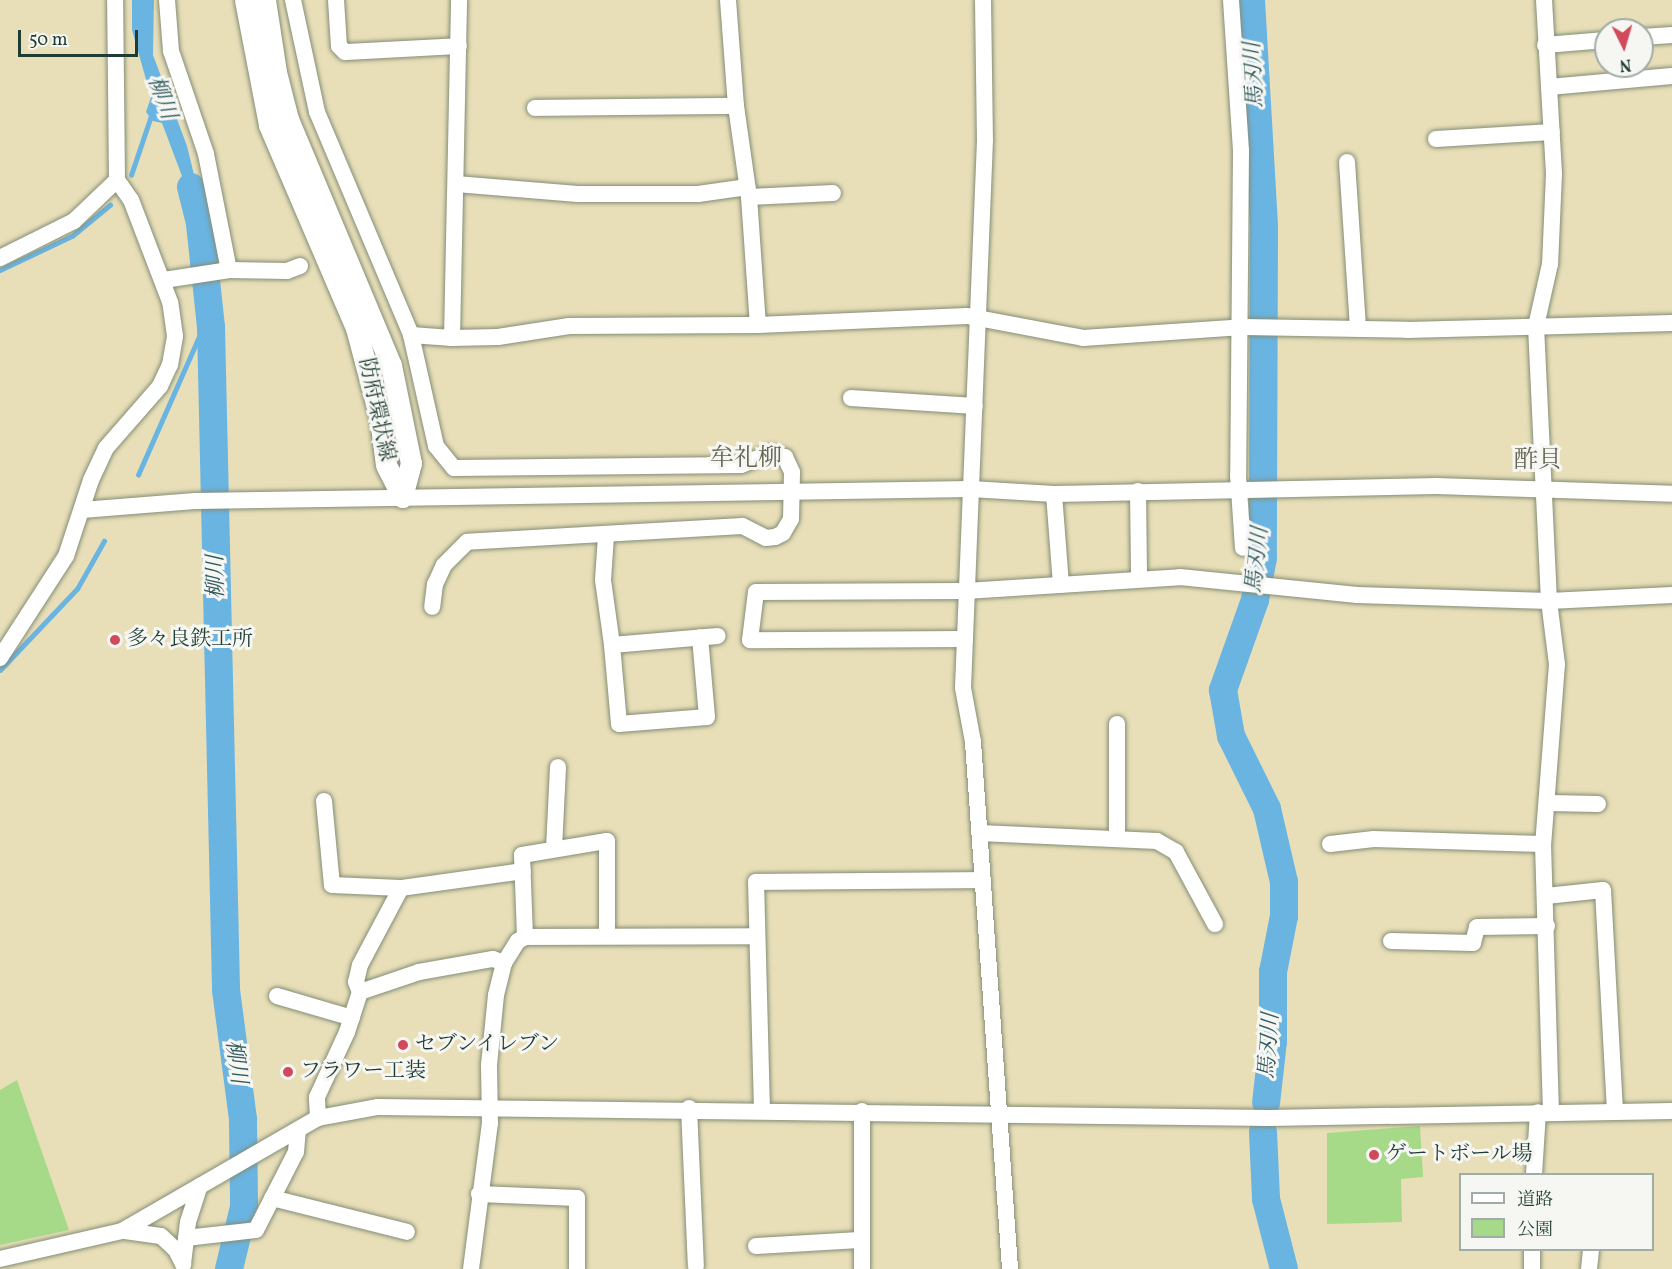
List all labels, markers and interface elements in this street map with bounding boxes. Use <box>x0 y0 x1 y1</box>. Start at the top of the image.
scale bar <box>21 18 141 56</box>
north arrow <box>1594 18 1654 78</box>
text: 50 m <box>29 28 68 53</box>
water label: 馬刃川 <box>1240 41 1270 109</box>
text: N <box>1619 52 1632 75</box>
water label: 柳川 <box>141 73 181 123</box>
street label: 防府環状線 <box>353 356 399 464</box>
district label: 牟礼柳 <box>710 446 782 474</box>
district label: 酢貝 <box>1514 448 1562 476</box>
water label: 馬刃川 <box>1241 526 1275 594</box>
water label: 柳川 <box>203 555 231 599</box>
place label: 多々良鉄工所 <box>127 627 253 653</box>
marker: 多々良鉄工所 <box>108 633 122 647</box>
water label: 馬刃川 <box>1255 1012 1285 1080</box>
place label: セブンイレブン <box>415 1032 562 1058</box>
water label: 柳川 <box>219 1038 251 1086</box>
marker: セブンイレブン <box>396 1038 410 1052</box>
place label: フラワー工装 <box>300 1059 426 1085</box>
marker: フラワー工装 <box>281 1065 295 1079</box>
place label: ゲートボール場 <box>1386 1142 1533 1168</box>
marker: ゲートボール場 <box>1367 1148 1381 1162</box>
legend <box>1459 1173 1654 1251</box>
text: 道路 <box>1517 1188 1553 1213</box>
text: 公園 <box>1517 1218 1553 1243</box>

